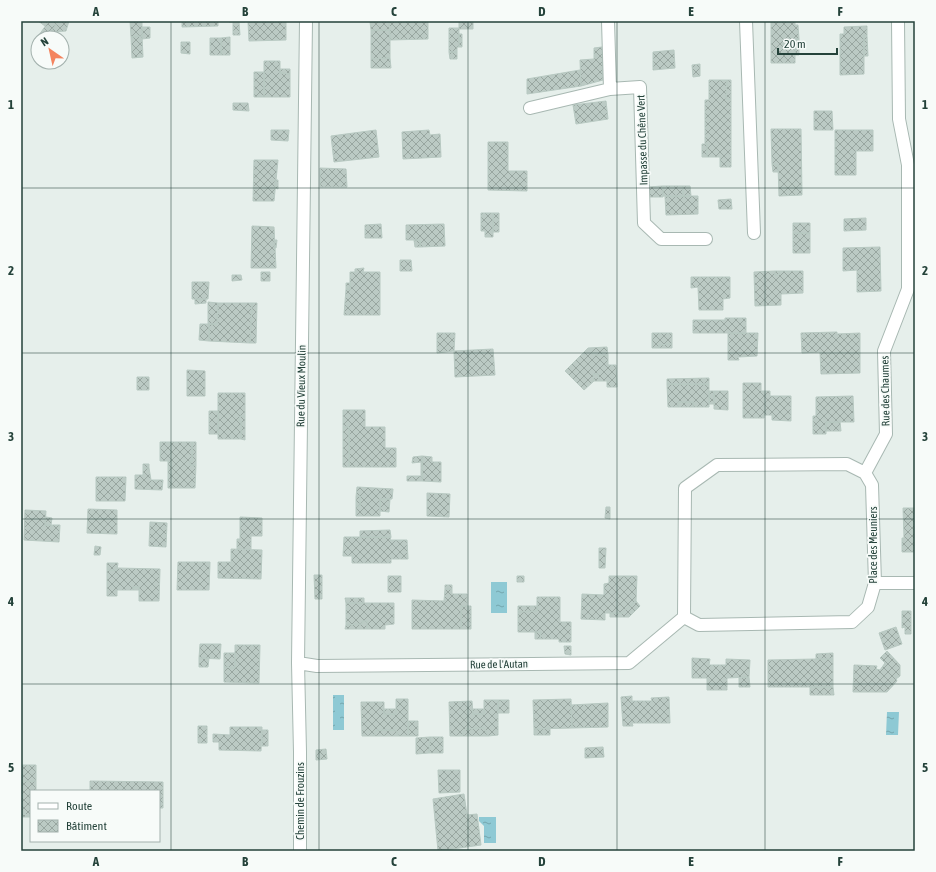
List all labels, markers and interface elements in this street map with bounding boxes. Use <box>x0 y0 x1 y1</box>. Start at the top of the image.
text: A <box>92 4 100 19</box>
text: B <box>242 4 249 19</box>
text: C <box>391 4 397 19</box>
text: D <box>538 4 546 19</box>
text: E <box>688 4 694 19</box>
text: F <box>837 4 843 19</box>
north arrow <box>30 30 70 70</box>
scale bar <box>778 30 837 56</box>
text: N <box>38 35 50 49</box>
text: 20 m <box>784 37 806 51</box>
street label: Impasse du Chêne Vert <box>634 94 650 186</box>
text: 1 <box>8 97 14 112</box>
text: 1 <box>922 97 928 112</box>
text: 2 <box>8 263 14 278</box>
text: 2 <box>922 263 928 278</box>
street label: Rue du Vieux Moulin <box>294 345 308 427</box>
street label: Rue des Chaumes <box>878 356 892 426</box>
text: 3 <box>8 429 14 444</box>
text: 3 <box>922 429 928 444</box>
street label: Place des Meuniers <box>867 506 879 584</box>
text: 4 <box>7 594 14 609</box>
text: 4 <box>921 594 928 609</box>
street label: Rue de l'Autan <box>470 657 528 671</box>
text: 5 <box>8 760 14 775</box>
text: 5 <box>922 760 928 775</box>
street label: Chemin de Frouzins <box>294 762 306 840</box>
legend <box>30 790 160 842</box>
text: Route <box>66 799 92 813</box>
text: Bâtiment <box>66 819 107 833</box>
text: A <box>92 854 100 869</box>
text: B <box>242 854 249 869</box>
text: C <box>391 854 397 869</box>
text: D <box>538 854 546 869</box>
text: E <box>688 854 694 869</box>
text: F <box>837 854 843 869</box>

